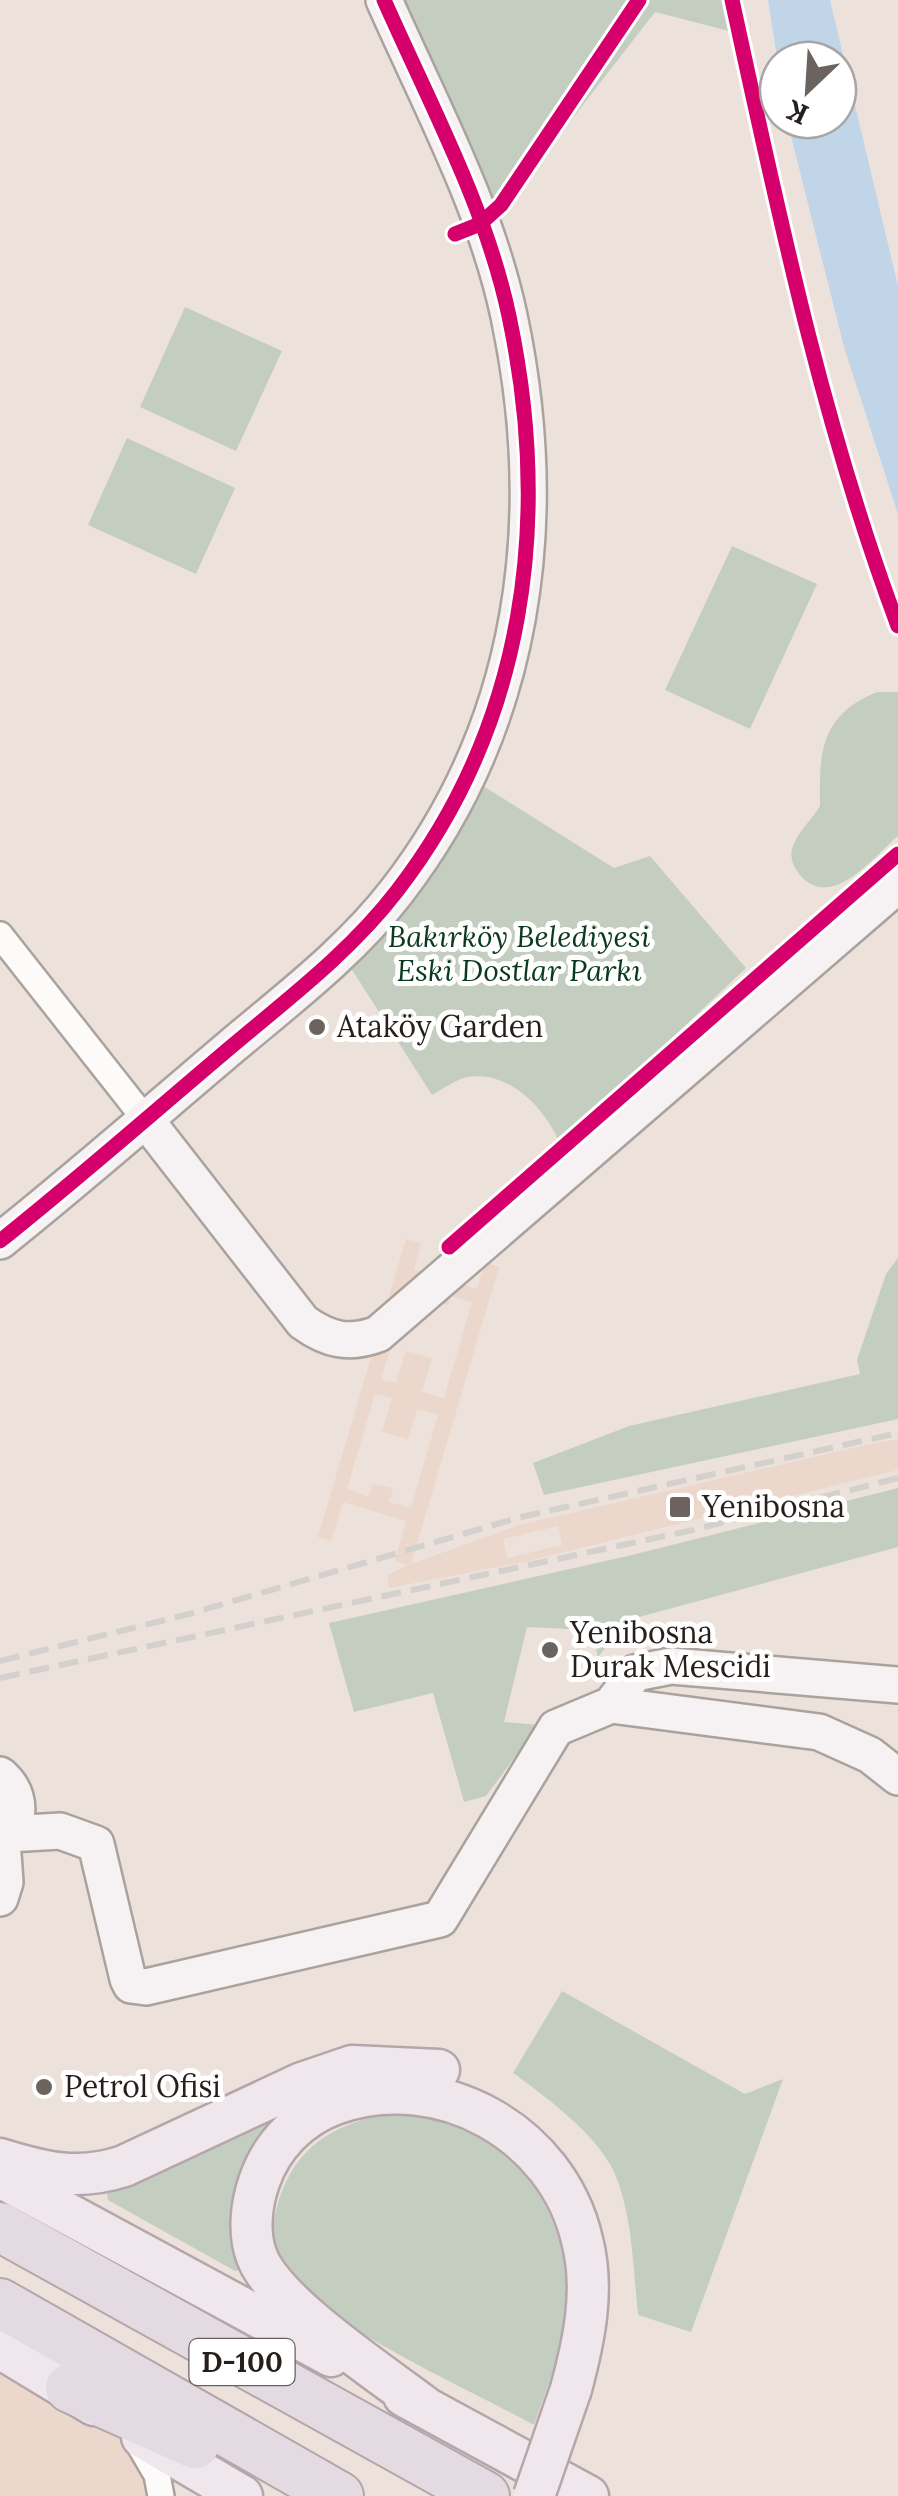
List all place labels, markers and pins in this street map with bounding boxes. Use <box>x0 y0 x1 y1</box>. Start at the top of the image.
place label: Ataköy Garden <box>336 1007 543 1046</box>
marker: Ataköy Garden <box>306 1016 328 1038</box>
place label: Yenibosna <box>701 1487 845 1525</box>
marker: Yenibosna <box>667 1494 693 1520</box>
place label: Yenibosna Durak Mescidi <box>569 1613 771 1685</box>
marker: Yenibosna Durak Mescidi <box>539 1639 561 1661</box>
place label: Petrol Ofisi <box>64 2067 221 2105</box>
marker: Petrol Ofisi <box>33 2076 55 2098</box>

